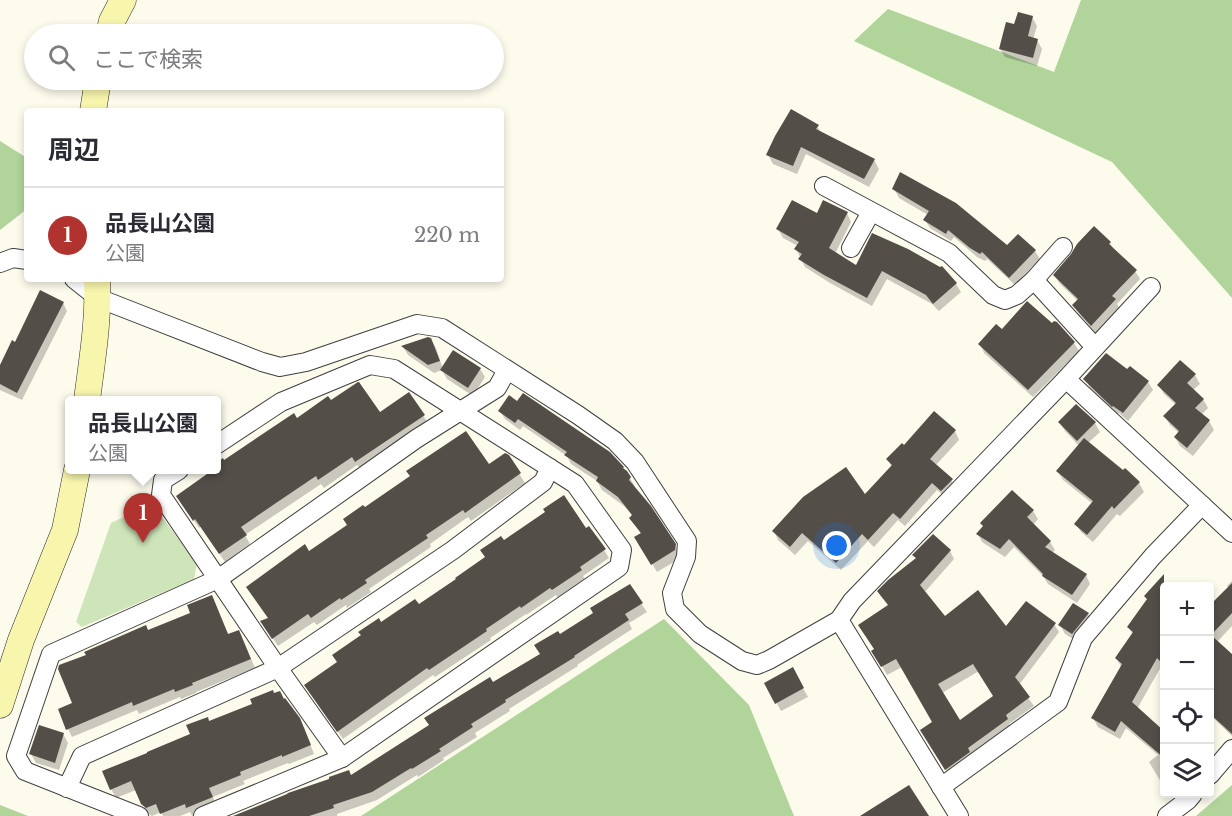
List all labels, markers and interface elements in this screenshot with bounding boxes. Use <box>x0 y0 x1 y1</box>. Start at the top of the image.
search box <box>24 24 504 90</box>
icon: search <box>45 41 78 74</box>
text: ここで検索 <box>93 46 203 73</box>
text: 周辺 <box>48 134 100 166</box>
text: 品長山公園 <box>105 210 215 237</box>
text: 1 <box>63 223 72 247</box>
text: 220 m <box>414 223 480 247</box>
text: 公園 <box>105 241 145 265</box>
popup <box>65 396 221 474</box>
text: 品長山公園 <box>88 410 198 437</box>
text: 公園 <box>88 441 128 465</box>
pin: 1 <box>124 494 162 543</box>
your location <box>822 531 851 560</box>
map controls <box>1160 582 1214 798</box>
button: + <box>1160 582 1214 636</box>
button: − <box>1160 636 1214 690</box>
button: locate <box>1160 690 1214 744</box>
button: layers <box>1160 744 1214 798</box>

